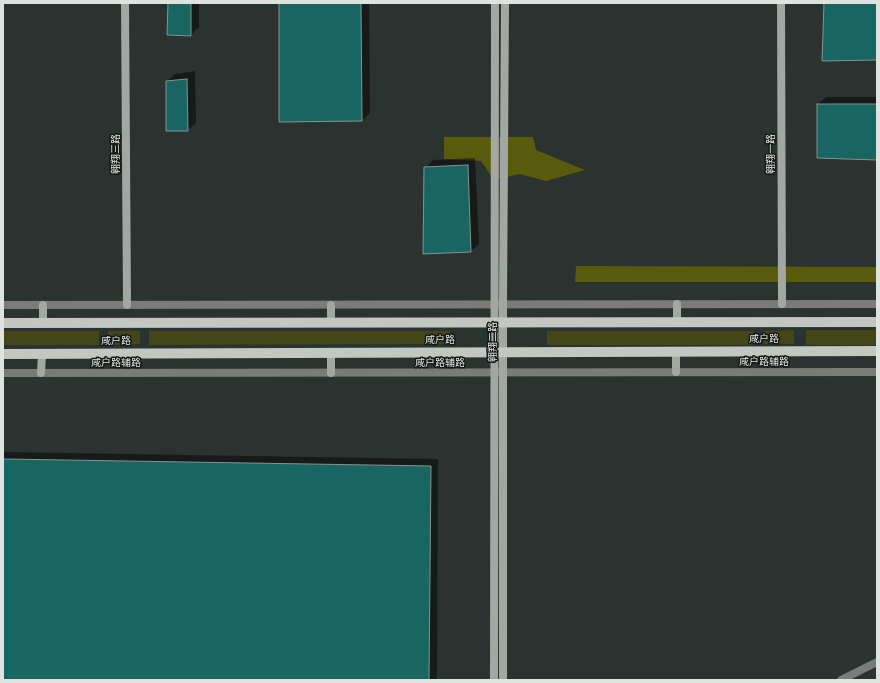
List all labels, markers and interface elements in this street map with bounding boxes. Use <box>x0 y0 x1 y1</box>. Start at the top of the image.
street label: 翱翔三路 <box>110 134 122 174</box>
street label: 翱翔一路 <box>765 134 777 174</box>
street label: 翱翔二路 <box>487 322 499 362</box>
street label: 咸户路 <box>749 333 779 345</box>
street label: 咸户路 <box>425 334 455 346</box>
street label: 咸户路 <box>101 335 131 347</box>
street label: 咸户路辅路 <box>739 356 789 368</box>
street label: 咸户路辅路 <box>91 357 141 369</box>
street label: 咸户路辅路 <box>415 357 465 369</box>

